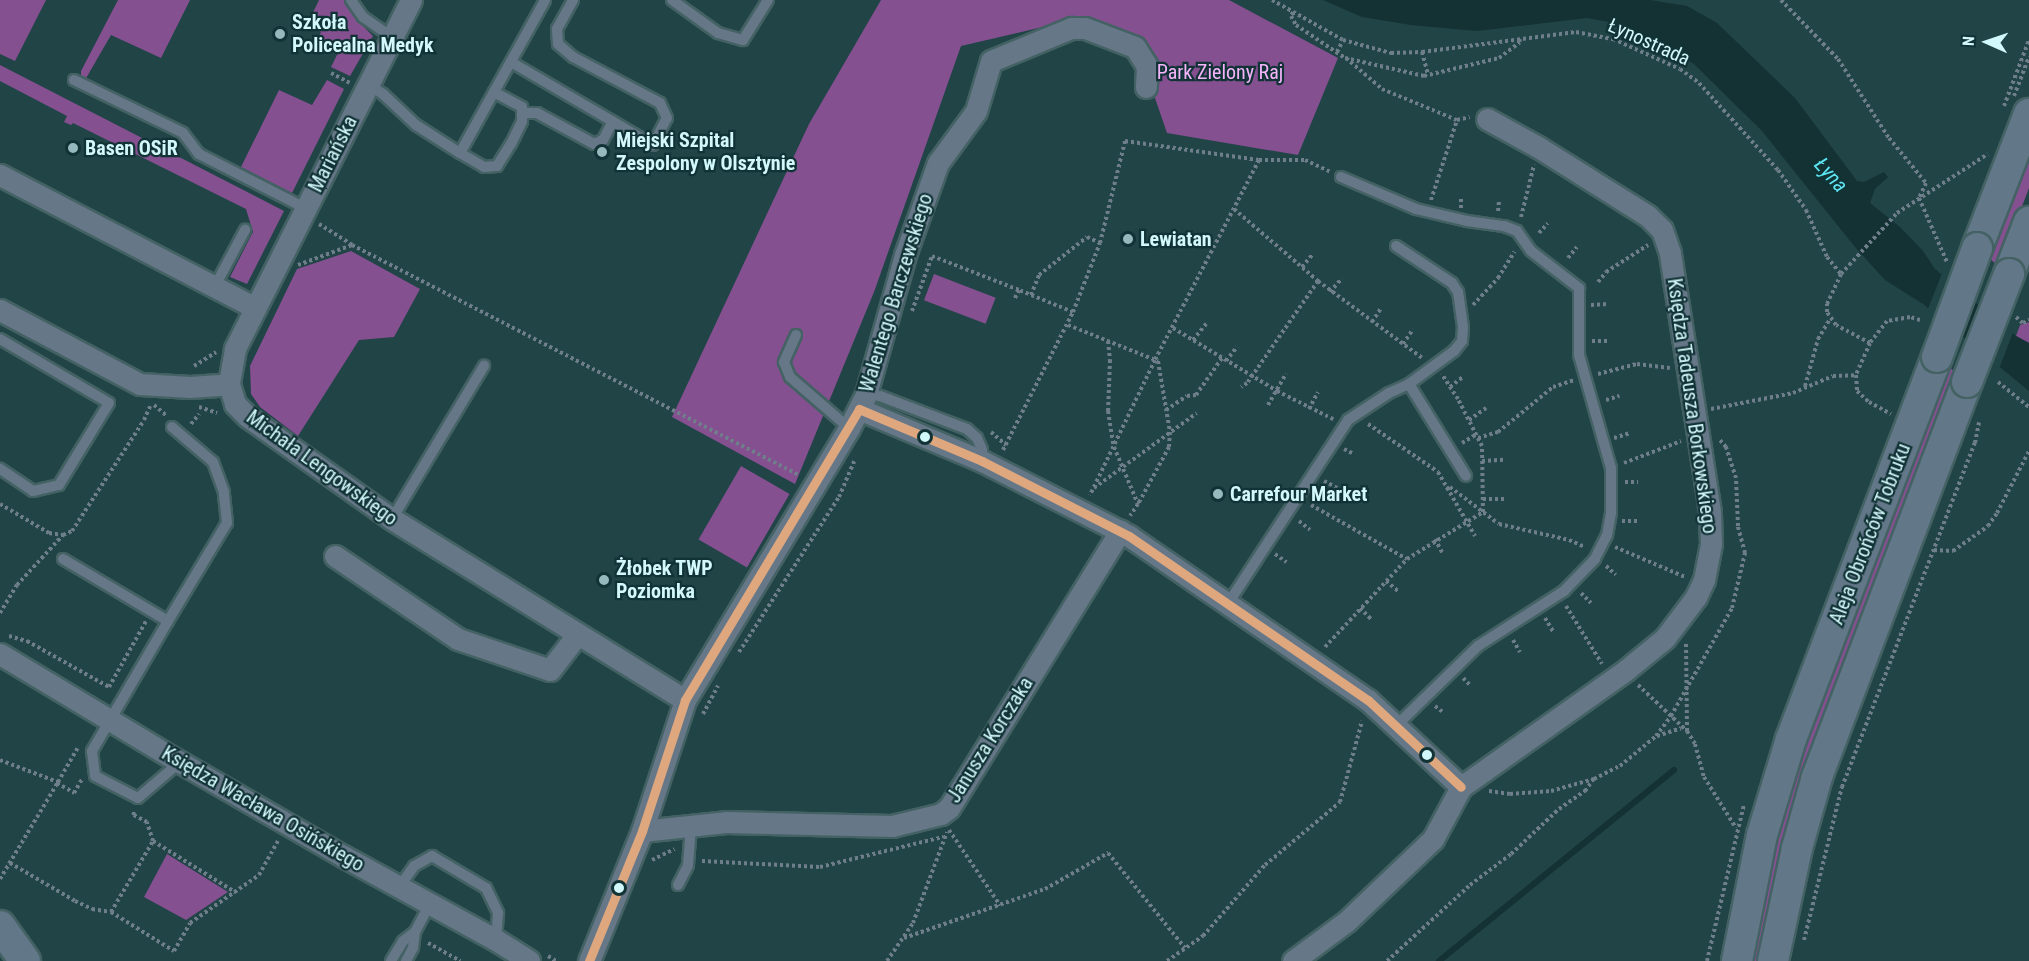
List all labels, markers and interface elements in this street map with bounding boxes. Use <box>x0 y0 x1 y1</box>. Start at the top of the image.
place label: Szkoła Policealna Medyk <box>292 11 433 58</box>
north arrow <box>1957 12 2017 72</box>
street label: Łynostrada <box>1604 13 1694 71</box>
marker: Szkoła Policealna Medyk <box>273 27 287 41</box>
text: N <box>1959 36 1978 46</box>
park label: Park Zielony Raj <box>1157 60 1283 84</box>
street label: Mariańska <box>304 112 362 196</box>
place label: Miejski Szpital Zespolony w Olsztynie <box>616 128 795 175</box>
place label: Basen OSiR <box>85 136 178 160</box>
marker: Basen OSiR <box>66 141 80 155</box>
marker: Miejski Szpital Zespolony w Olsztynie <box>593 143 611 161</box>
water label: Łyna <box>1809 153 1853 197</box>
street label: Walentego Barczewskiego <box>854 191 938 395</box>
place label: Lewiatan <box>1140 227 1212 251</box>
marker: Lewiatan <box>1121 232 1135 246</box>
street label: Księdza Tadeusza Borkowskiego <box>1662 277 1722 535</box>
street label: Michała Lengowskiego <box>242 405 402 531</box>
unlabelled marker <box>919 431 931 443</box>
street label: Aleja Obrońców Tobruku <box>1824 440 1916 628</box>
place label: Carrefour Market <box>1230 482 1367 506</box>
marker: Carrefour Market <box>1211 487 1225 501</box>
place label: Żłobek TWP Poziomka <box>616 556 713 603</box>
marker: Żłobek TWP Poziomka <box>597 573 611 587</box>
street label: Janusza Korczaka <box>942 673 1038 807</box>
street label: Księdza Wacława Osińskiego <box>158 741 368 877</box>
unlabelled marker <box>1421 749 1433 761</box>
unlabelled marker <box>613 882 625 894</box>

